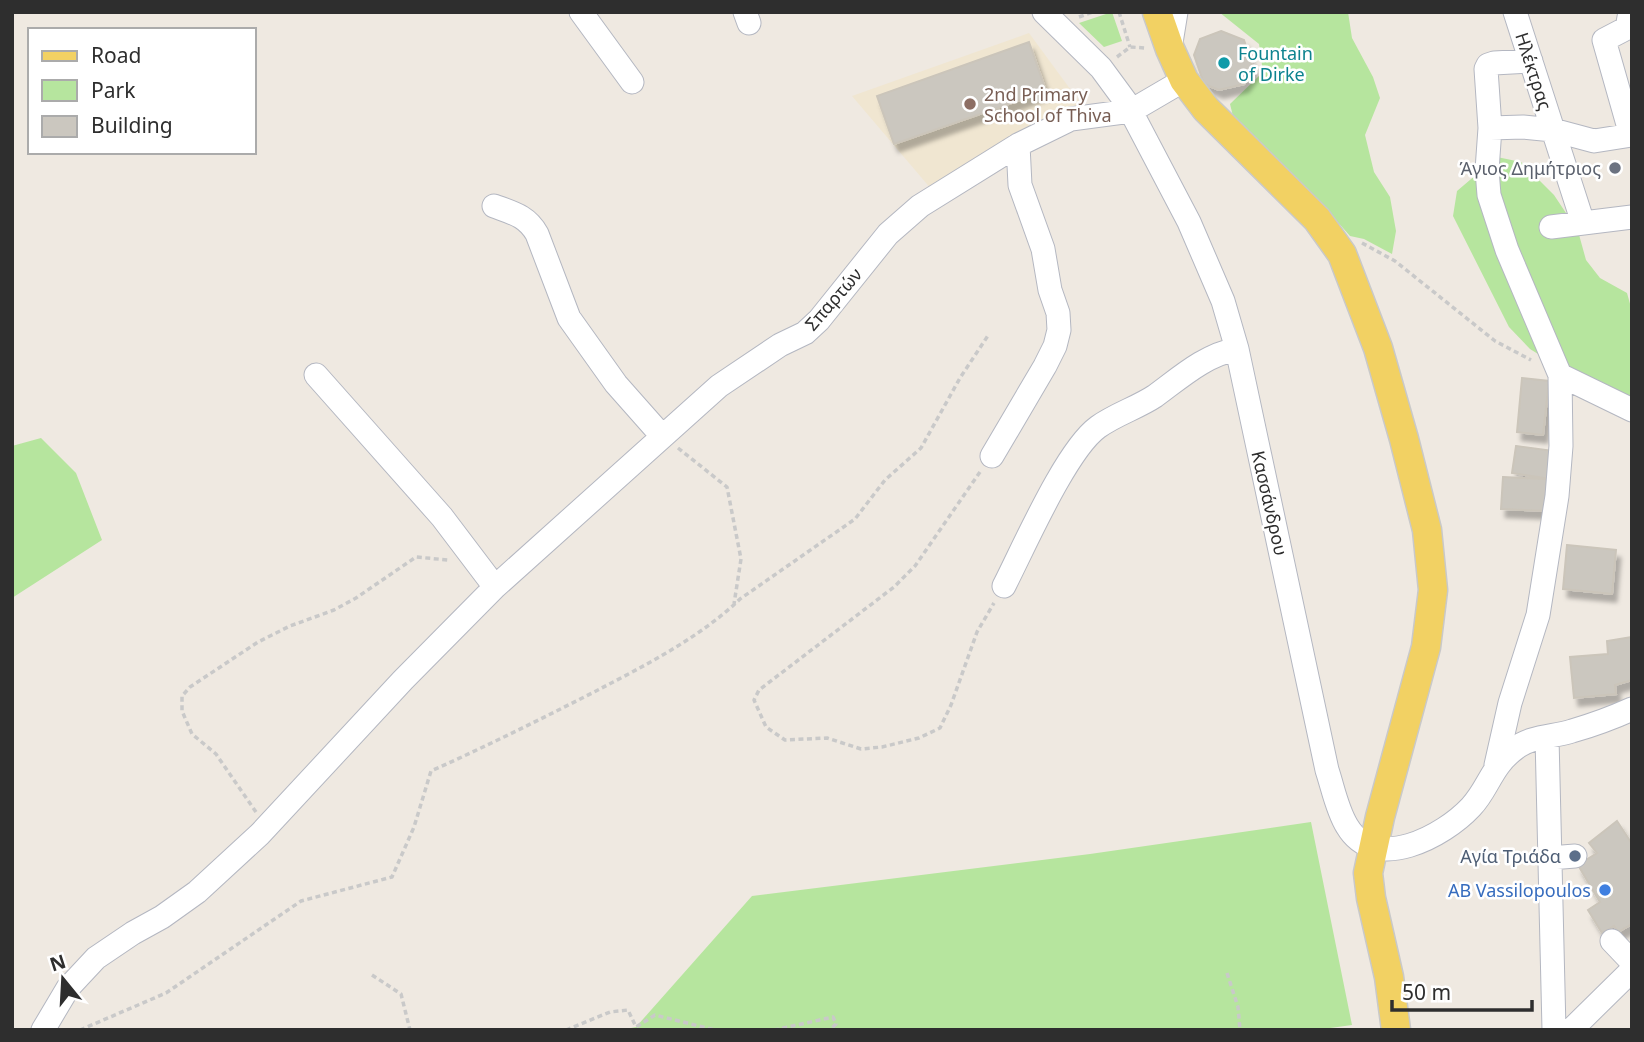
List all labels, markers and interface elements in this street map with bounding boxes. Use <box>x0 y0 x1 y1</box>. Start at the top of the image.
legend <box>28 28 256 154</box>
street label: Ηλέκτρας <box>1510 29 1558 113</box>
text: Road <box>91 41 141 69</box>
place label: Fountain of Dirke <box>1238 41 1313 86</box>
marker: Fountain of Dirke <box>1216 55 1232 71</box>
text: Park <box>91 76 136 104</box>
place label: 2nd Primary School of Thiva <box>984 82 1112 127</box>
marker: 2nd Primary School of Thiva <box>962 96 978 112</box>
text: Building <box>91 111 173 139</box>
place label: Άγιος Δημήτριος <box>1459 156 1601 180</box>
marker: Άγιος Δημήτριος <box>1607 160 1623 176</box>
street label: Σπαρτών <box>799 263 867 335</box>
street label: Κασσάνδρου <box>1246 448 1294 558</box>
place label: Αγία Τριάδα <box>1460 844 1561 868</box>
marker: Αγία Τριάδα <box>1567 848 1583 864</box>
place label: AB Vassilopoulos <box>1448 878 1591 902</box>
marker: AB Vassilopoulos <box>1597 882 1613 898</box>
north arrow <box>28 944 98 1014</box>
text: N <box>46 948 69 978</box>
scale bar <box>1392 968 1532 1012</box>
text: 50 m <box>1402 978 1451 1006</box>

